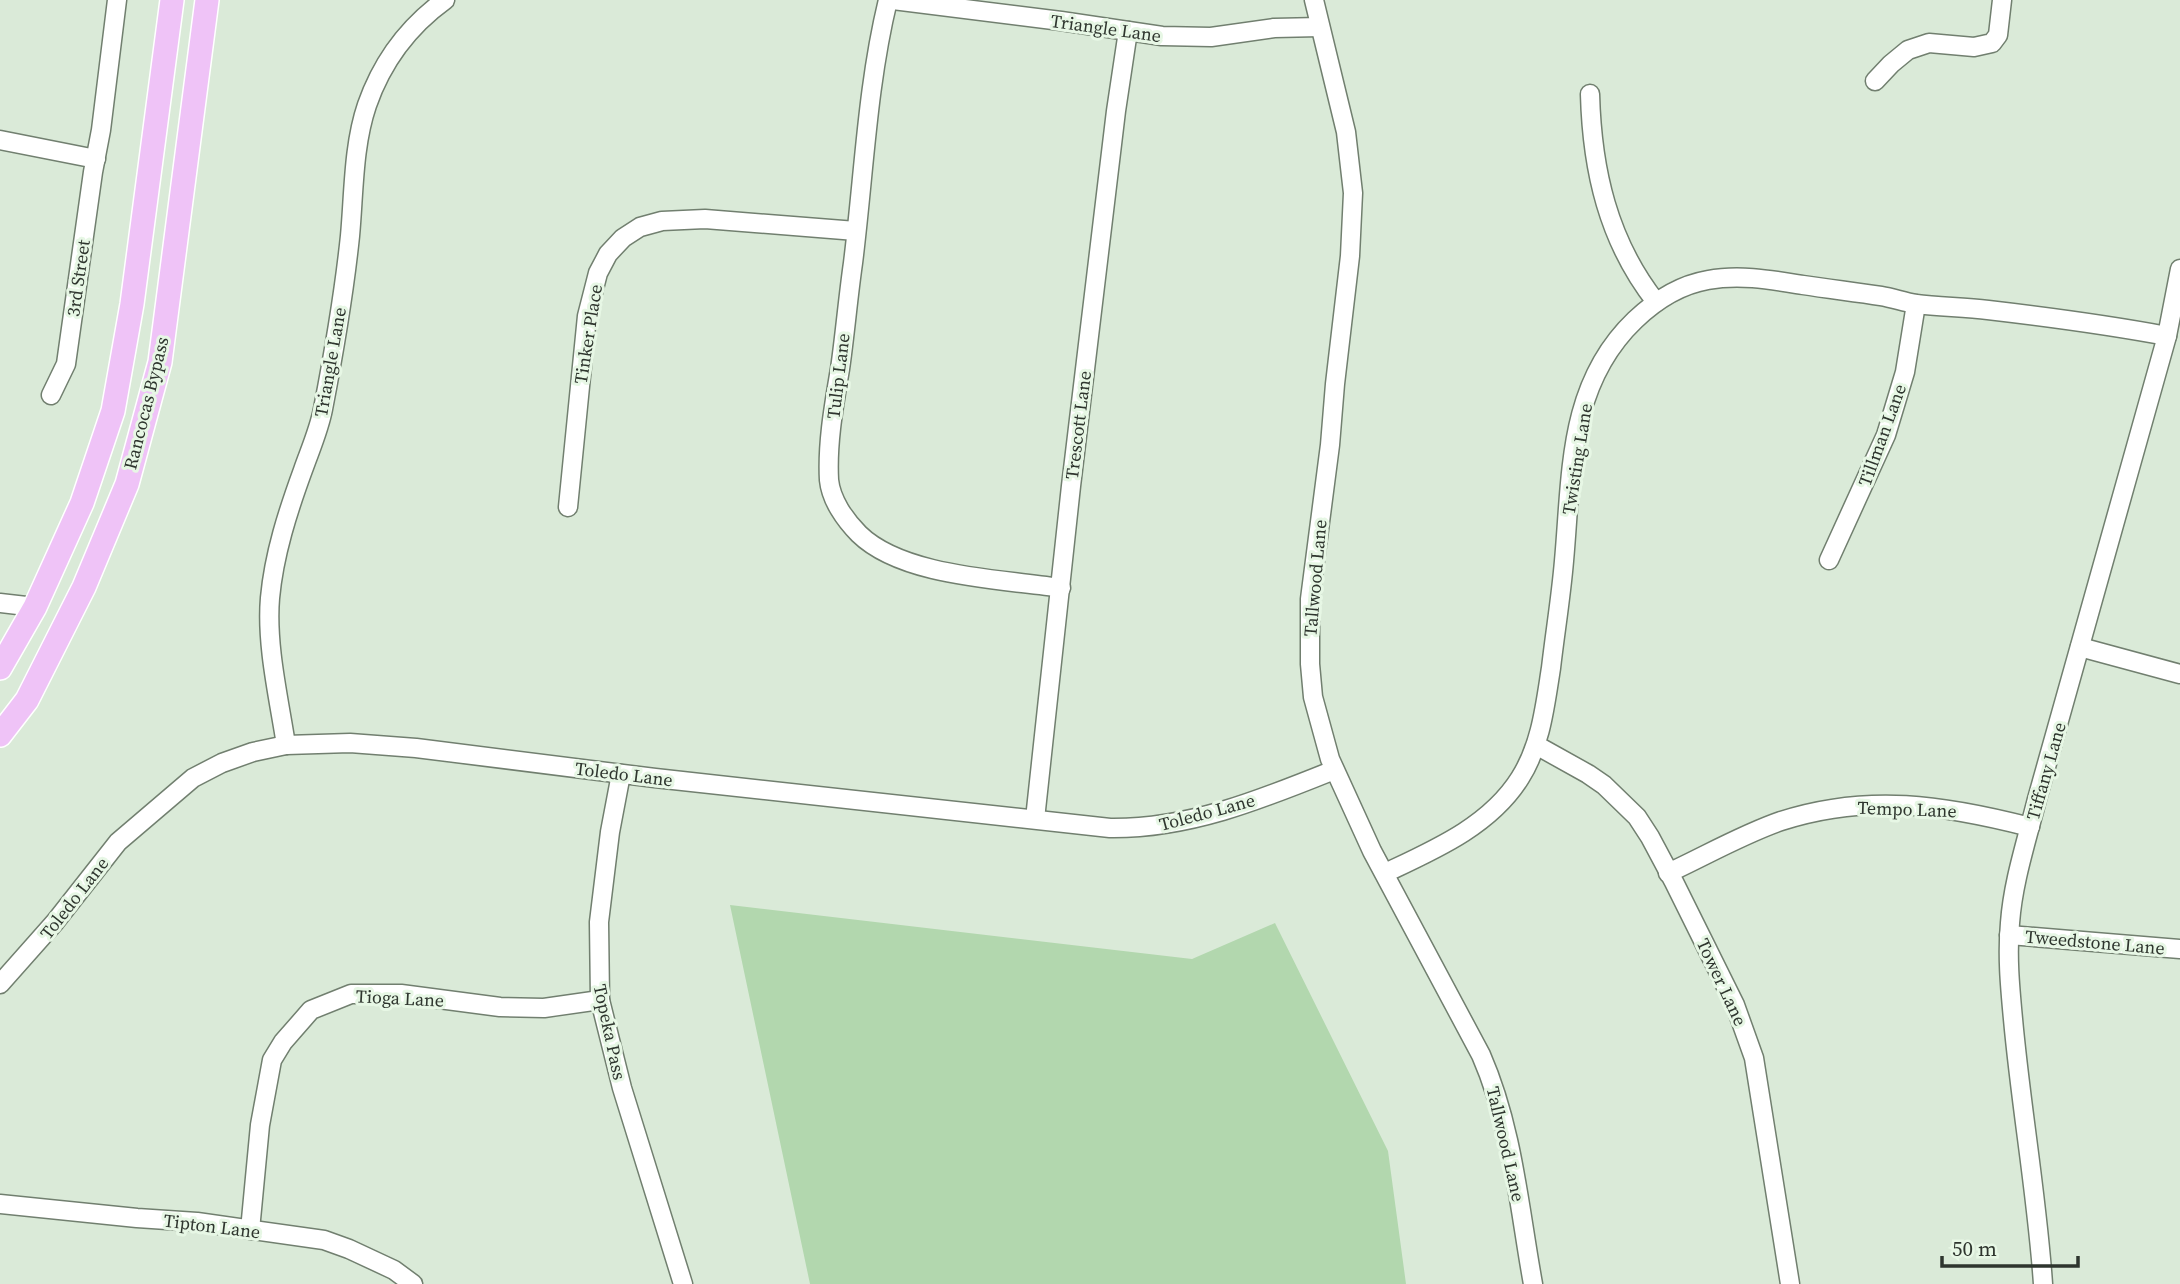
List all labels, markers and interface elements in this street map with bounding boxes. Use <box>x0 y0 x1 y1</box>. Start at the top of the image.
street label: Triangle Lane <box>1049 8 1163 48</box>
street label: 3rd Street <box>60 238 96 318</box>
street label: Tinker Place <box>568 282 608 386</box>
street label: Triangle Lane <box>308 305 352 419</box>
street label: Tulip Lane <box>820 332 856 420</box>
street label: Rancocas Bypass <box>117 334 175 472</box>
street label: Trescott Lane <box>1059 369 1097 481</box>
street label: Tillman Lane <box>1852 380 1912 490</box>
street label: Twisting Lane <box>1556 401 1598 517</box>
street label: Tallwood Lane <box>1297 518 1333 638</box>
street label: Tiffany Lane <box>2020 719 2072 823</box>
street label: Toledo Lane <box>574 756 674 792</box>
street label: Toledo Lane <box>1156 787 1258 837</box>
street label: Tempo Lane <box>1857 795 1957 823</box>
street label: Toledo Lane <box>34 852 114 944</box>
street label: Tweedstone Lane <box>2024 923 2166 961</box>
street label: Tower Lane <box>1691 934 1753 1030</box>
street label: Topeka Pass <box>588 982 632 1082</box>
street label: Tioga Lane <box>355 983 445 1013</box>
street label: Tallwood Lane <box>1481 1084 1531 1204</box>
street label: Tipton Lane <box>162 1208 262 1244</box>
scale bar <box>1942 1224 2078 1268</box>
text: 50 m <box>1952 1234 1997 1263</box>

